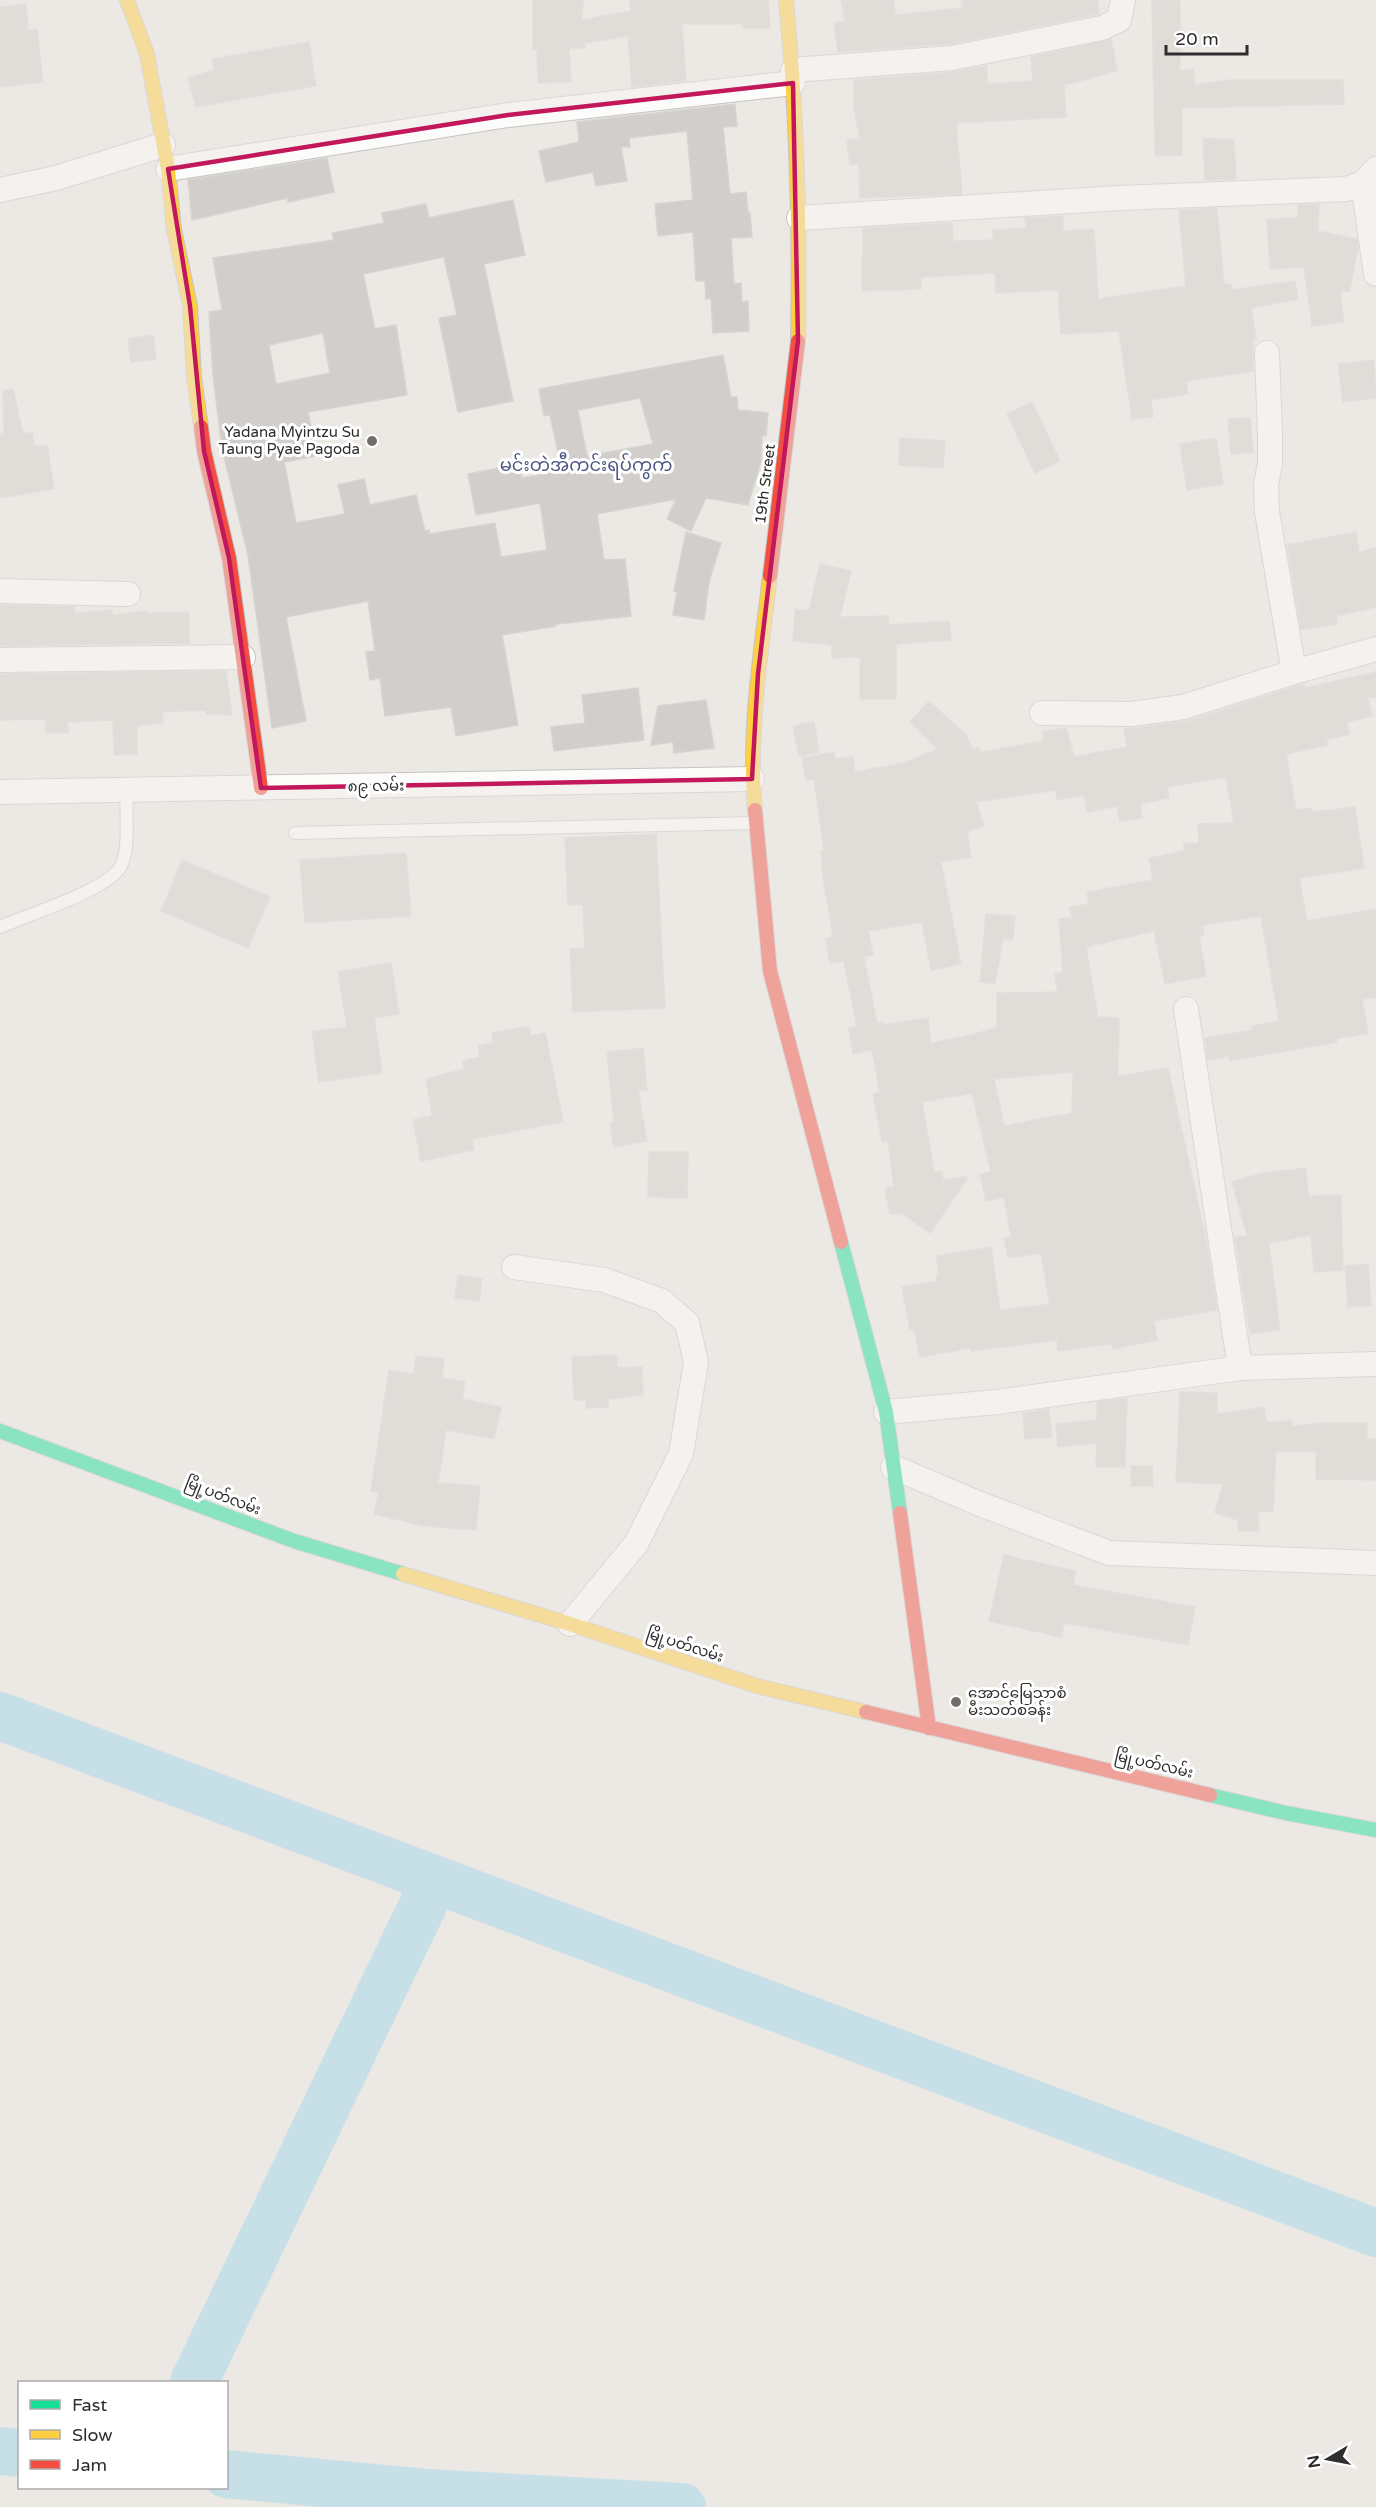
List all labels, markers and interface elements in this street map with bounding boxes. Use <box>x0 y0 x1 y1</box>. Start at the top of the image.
scale bar <box>1166 18 1247 56</box>
text: 20 m <box>1175 28 1219 50</box>
place label: Yadana Myintzu Su Taung Pyae Pagoda <box>219 423 360 458</box>
marker: Yadana Myintzu Su Taung Pyae Pagoda <box>365 434 379 448</box>
street label: 19th Street <box>751 443 779 525</box>
district label: မင်းတဲအီကင်းရပ်ကွက် <box>500 451 672 480</box>
street label: ၈၉ လမ်း <box>347 776 405 798</box>
street label: မြို့ပတ်လမ်း <box>181 1472 264 1522</box>
street label: မြို့ပတ်လမ်း <box>643 1623 726 1669</box>
place label: အောင်မြေသာစံ မီးသတ်စခန်း <box>968 1683 1067 1722</box>
marker: အောင်မြေသာစံ မီးသတ်စခန်း <box>949 1695 963 1709</box>
street label: မြို့ပတ်လမ်း <box>1112 1745 1195 1785</box>
legend <box>18 2381 228 2489</box>
text: Fast <box>72 2394 107 2416</box>
text: Slow <box>72 2424 113 2446</box>
north arrow <box>1298 2429 1358 2489</box>
text: N <box>1303 2453 1325 2469</box>
text: Jam <box>72 2454 107 2476</box>

